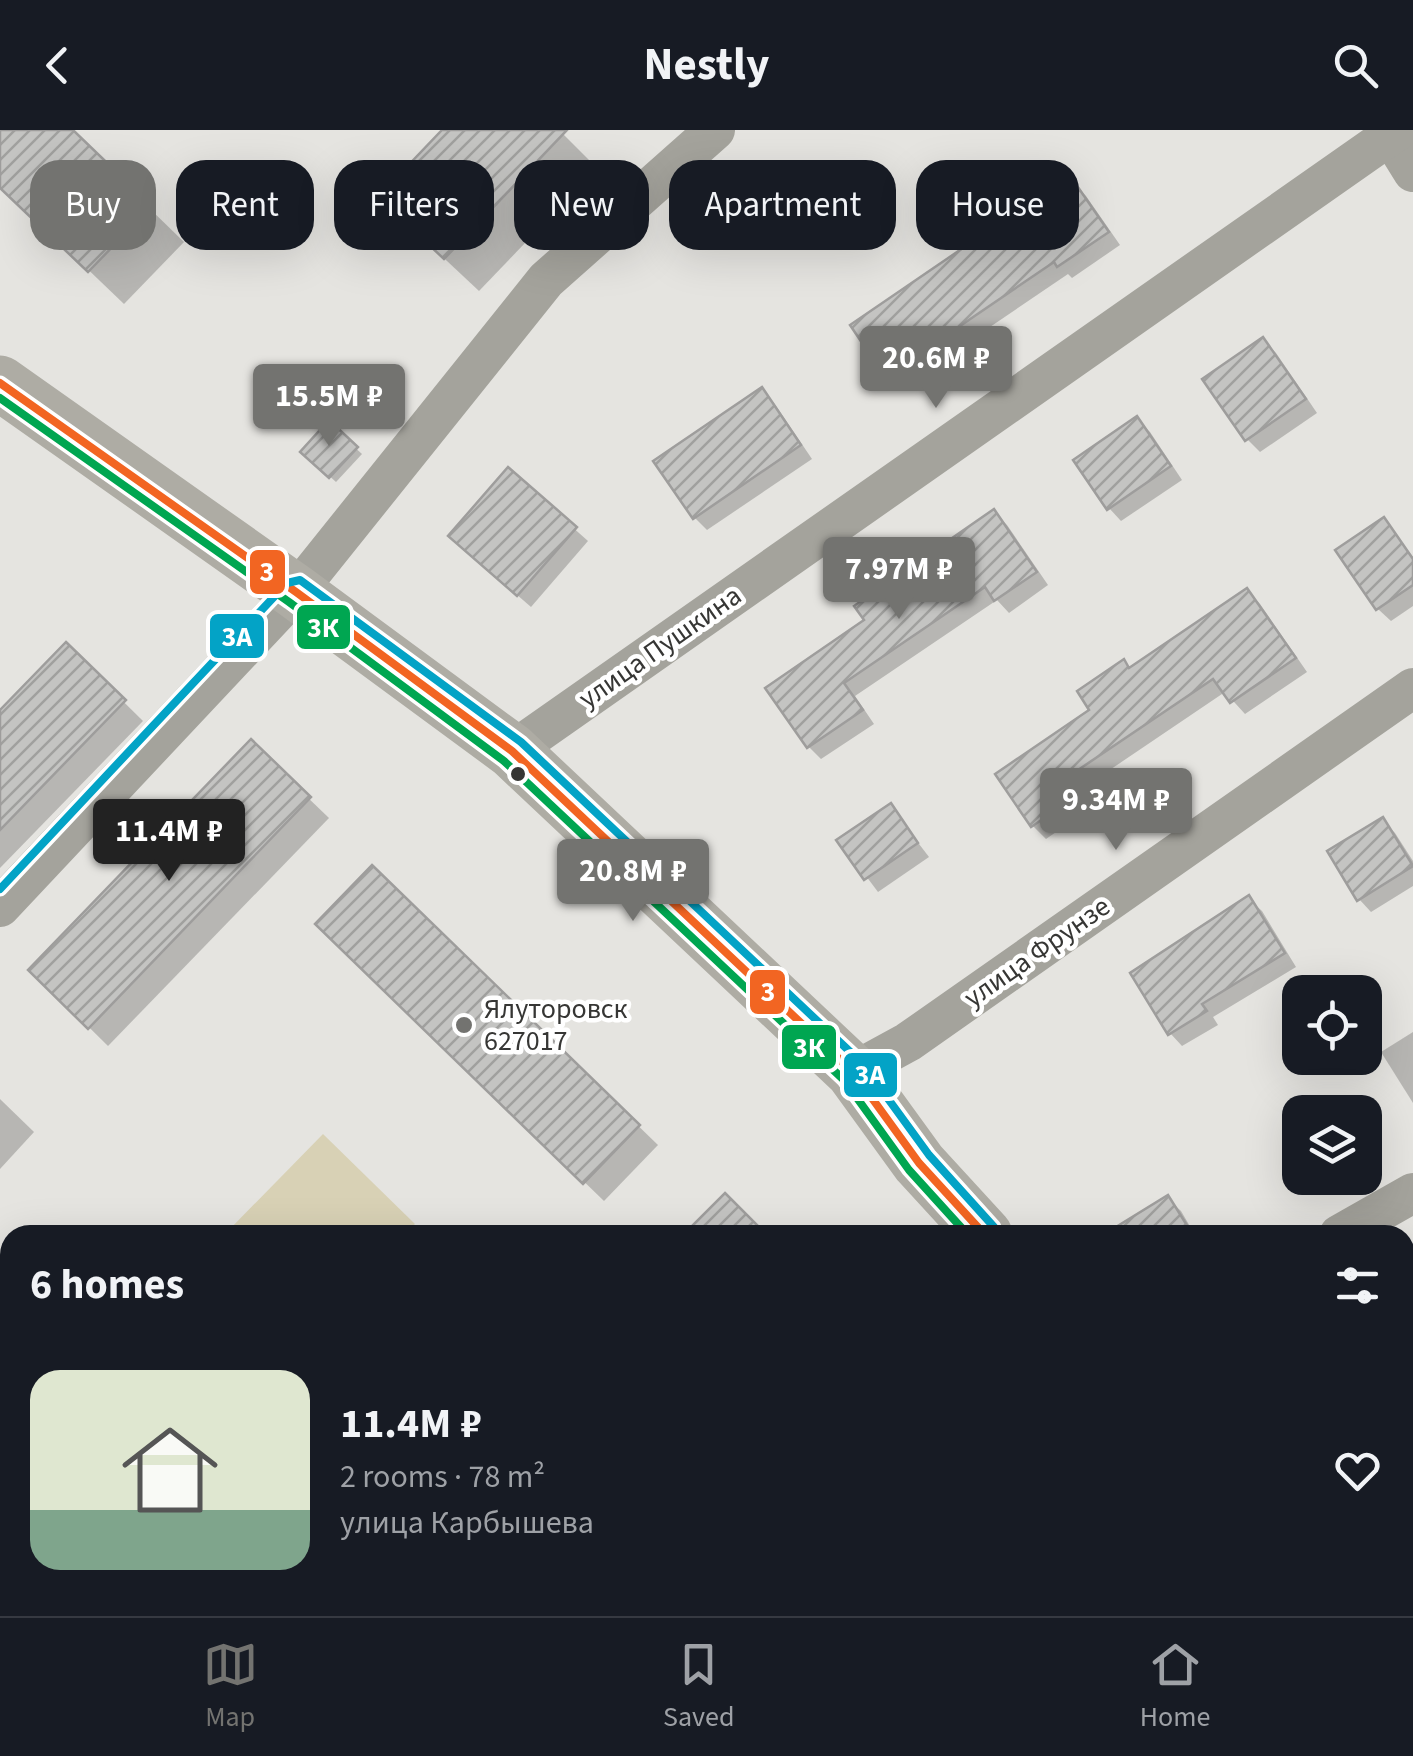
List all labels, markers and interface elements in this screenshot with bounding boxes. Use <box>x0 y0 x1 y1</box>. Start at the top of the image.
text: Nestly <box>644 33 769 97</box>
icon: back <box>30 38 85 93</box>
icon: search <box>1328 38 1383 93</box>
chip: Buy <box>30 160 156 250</box>
chip: Rent <box>176 160 314 250</box>
chip: Filters <box>334 160 494 250</box>
chip: New <box>514 160 649 250</box>
chip: Apartment <box>669 160 896 250</box>
chip: House <box>916 160 1079 250</box>
pin: 20.6M ₽ <box>844 326 1028 411</box>
text: 20.6M ₽ <box>882 335 990 381</box>
pin: 15.5M ₽ <box>237 364 421 449</box>
text: 15.5M ₽ <box>275 373 383 419</box>
pin: 7.97M ₽ <box>807 537 991 622</box>
text: 7.97M ₽ <box>845 546 953 592</box>
line badge: 3 <box>248 548 287 596</box>
text: 3 <box>260 552 274 592</box>
street label: улица Пушкина <box>570 576 750 718</box>
line badge: 3К <box>295 603 352 651</box>
text: 3К <box>307 608 340 648</box>
line badge: 3А <box>208 612 266 660</box>
text: 3А <box>222 617 253 657</box>
unlabelled marker <box>508 764 528 784</box>
pin: 9.34M ₽ <box>1024 768 1208 853</box>
text: 9.34M ₽ <box>1062 777 1170 823</box>
pin: 11.4M ₽ <box>77 799 261 884</box>
text: 11.4M ₽ <box>115 808 223 854</box>
pin: 20.8M ₽ <box>541 839 725 924</box>
text: 20.8M ₽ <box>579 848 687 894</box>
street label: улица Фрунзе <box>956 887 1118 1017</box>
line badge: 3 <box>748 968 787 1016</box>
text: 3 <box>761 972 775 1012</box>
map controls <box>1282 975 1382 1195</box>
button: locate <box>1282 975 1382 1075</box>
place label: Ялуторовск 627017 <box>484 989 628 1061</box>
marker: Ялуторовск 627017 <box>453 1014 475 1036</box>
line badge: 3К <box>780 1023 838 1071</box>
text: 3К <box>793 1028 826 1068</box>
line badge: 3А <box>842 1051 899 1099</box>
text: 3А <box>855 1055 886 1095</box>
button: layers <box>1282 1095 1382 1195</box>
text: 6 homes <box>30 1255 184 1315</box>
icon: filters <box>1330 1258 1385 1313</box>
text: 11.4M ₽ <box>340 1394 482 1454</box>
icon: home <box>110 1410 230 1530</box>
icon: heart <box>1330 1443 1385 1498</box>
text: 2 rooms · 78 m² <box>340 1454 545 1500</box>
text: улица Карбышева <box>340 1500 594 1546</box>
tab: Map <box>203 1637 258 1737</box>
tab: Saved <box>663 1637 734 1737</box>
tab: Home <box>1140 1637 1210 1737</box>

